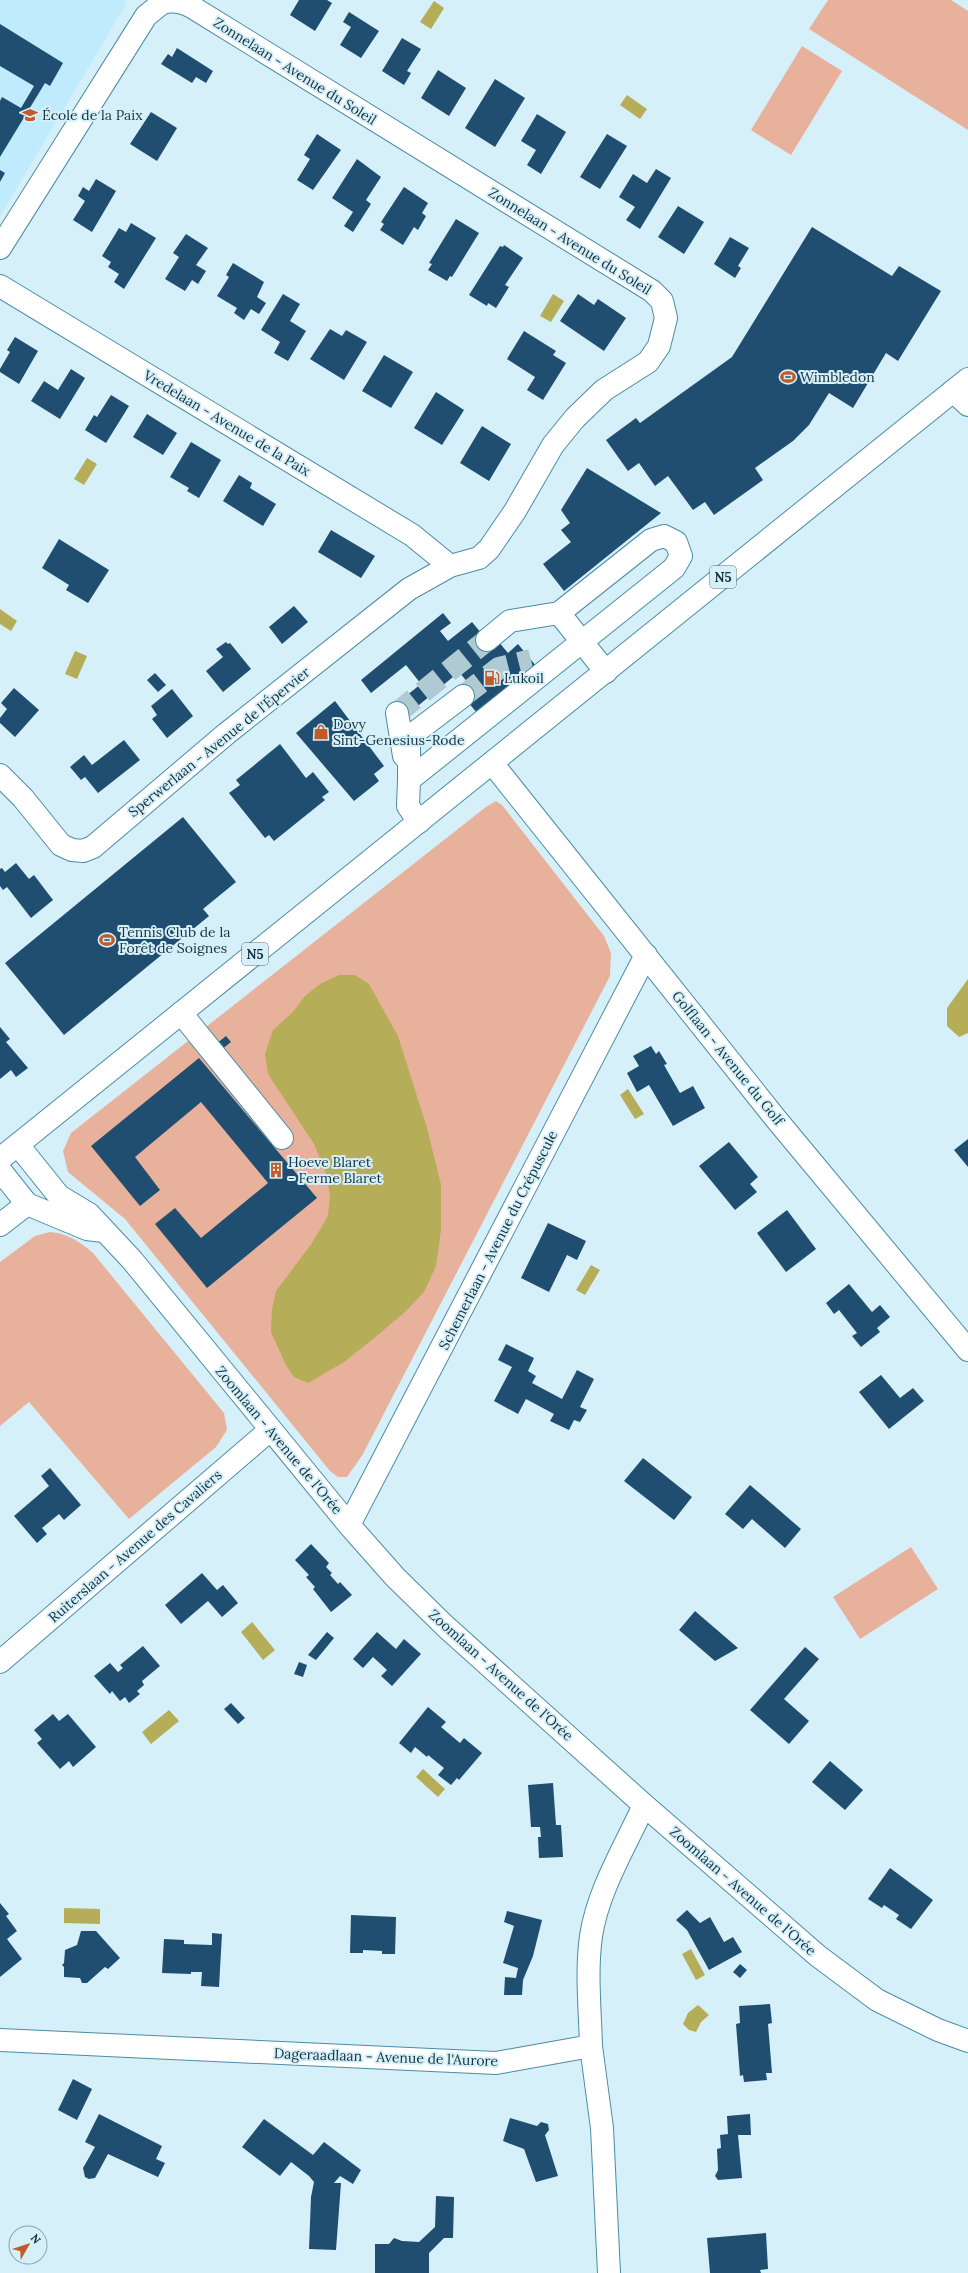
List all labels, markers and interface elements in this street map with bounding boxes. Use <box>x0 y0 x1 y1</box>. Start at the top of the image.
street label: Zonnelaan - Avenue du Soleil <box>210 13 380 129</box>
school or university icon: École de la Paix <box>21 106 39 124</box>
place label: École de la Paix <box>42 106 143 124</box>
street label: Zonnelaan - Avenue du Soleil <box>485 183 655 299</box>
street label: Vredelaan - Avenue de la Paix <box>139 365 314 480</box>
sports icon: Wimbledon <box>779 368 797 386</box>
place label: Wimbledon <box>800 368 875 386</box>
road number: N5 <box>710 566 736 588</box>
street label: Sperwerlaan - Avenue de l'Épervier <box>125 663 313 821</box>
fuel station icon: Lukoil <box>483 669 501 687</box>
place label: Lukoil <box>504 669 544 687</box>
place label: Dovy Sint-Genesius-Rode <box>333 715 465 749</box>
shop icon: Dovy Sint-Genesius-Rode <box>312 723 330 741</box>
place label: Tennis Club de la Forêt de Soignes <box>119 923 230 957</box>
sports icon: Tennis Club de la Forêt de Soignes <box>98 931 116 949</box>
road number: N5 <box>242 943 268 965</box>
street label: Golflaan - Avenue du Golf <box>668 987 789 1130</box>
street label: Schemerlaan - Avenue du Crépuscule <box>435 1127 562 1353</box>
place label: Hoeve Blaret - Ferme Blaret <box>288 1153 382 1187</box>
building icon: Hoeve Blaret - Ferme Blaret <box>267 1161 285 1179</box>
street label: Zoomlaan - Avenue de l'Orée <box>212 1362 347 1518</box>
street label: Ruiterslaan - Avenue des Cavaliers <box>45 1466 225 1626</box>
street label: Zoomlaan - Avenue de l'Orée <box>425 1605 577 1745</box>
street label: Zoomlaan - Avenue de l'Orée <box>666 1822 820 1960</box>
street label: Dageraadlaan - Avenue de l'Aurore <box>274 2044 499 2070</box>
north arrow <box>8 2225 48 2265</box>
text: N <box>28 2231 44 2247</box>

